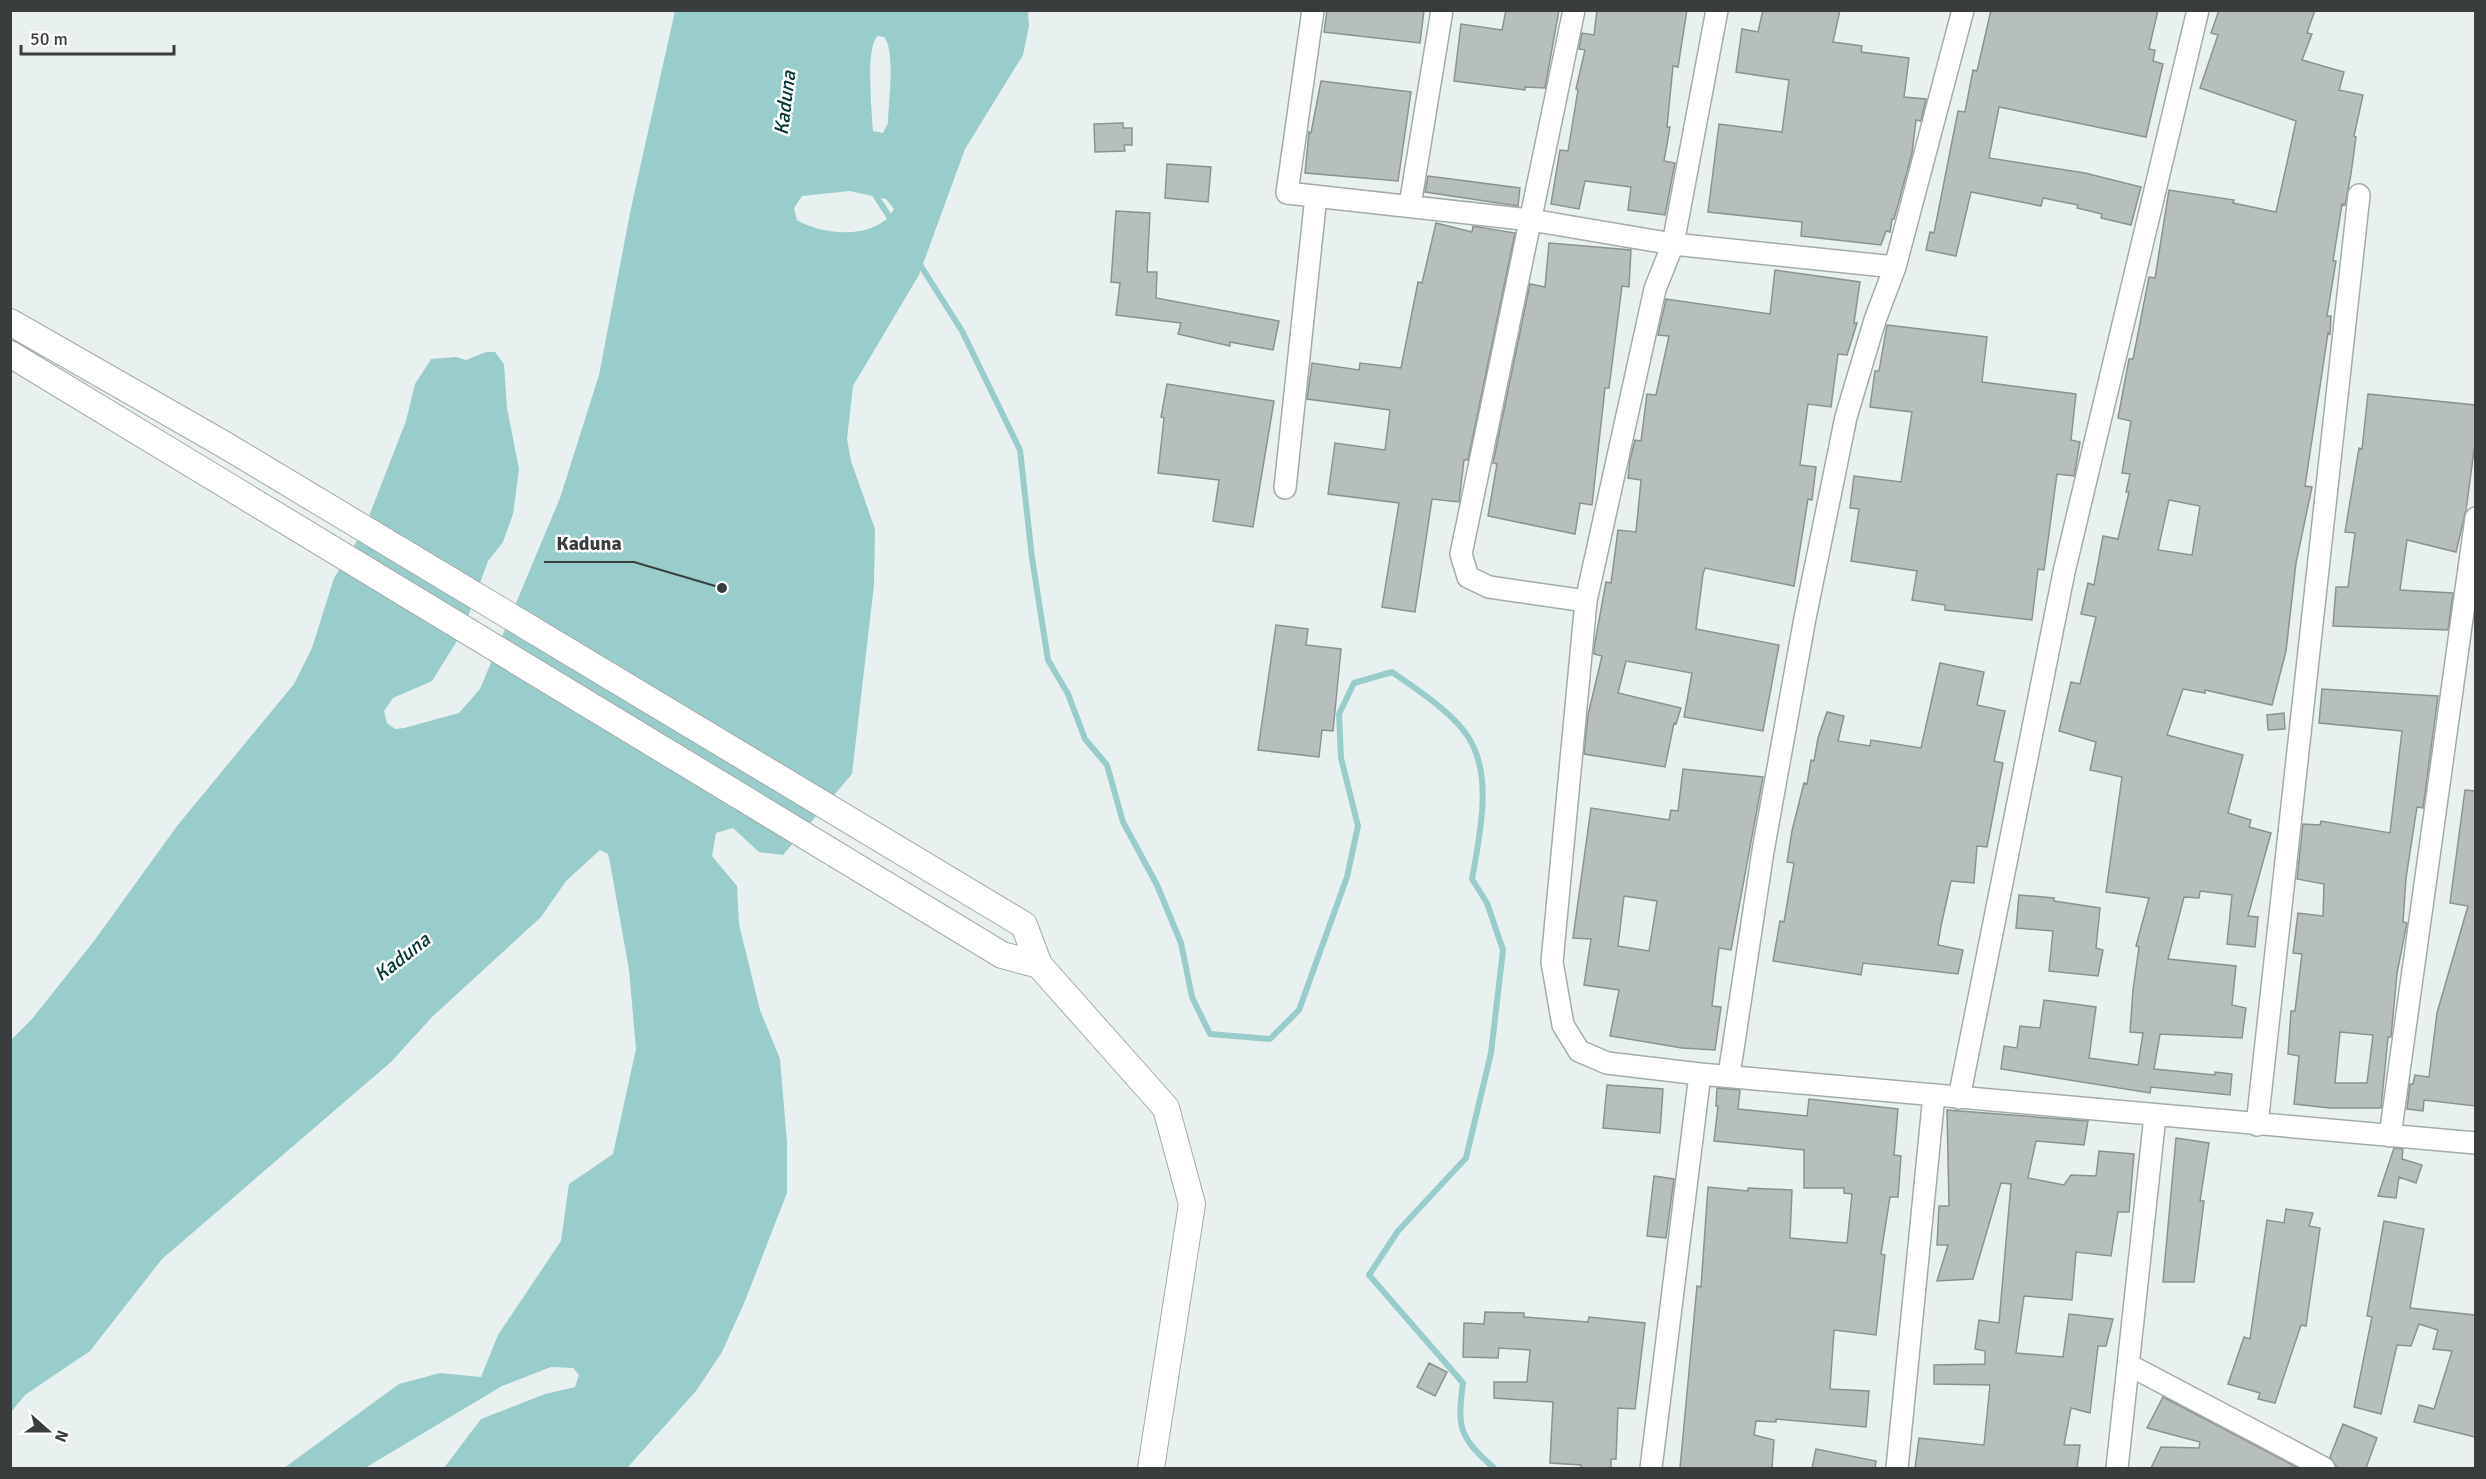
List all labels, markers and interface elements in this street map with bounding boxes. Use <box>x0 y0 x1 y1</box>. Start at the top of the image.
scale bar <box>21 18 174 56</box>
text: 50 m <box>30 28 68 50</box>
water label: Kaduna <box>769 69 801 137</box>
callout: Kaduna <box>544 524 634 562</box>
text: Kaduna <box>556 531 622 556</box>
water label: Kaduna <box>369 927 436 987</box>
north arrow <box>18 1401 78 1461</box>
text: N <box>50 1427 72 1445</box>

